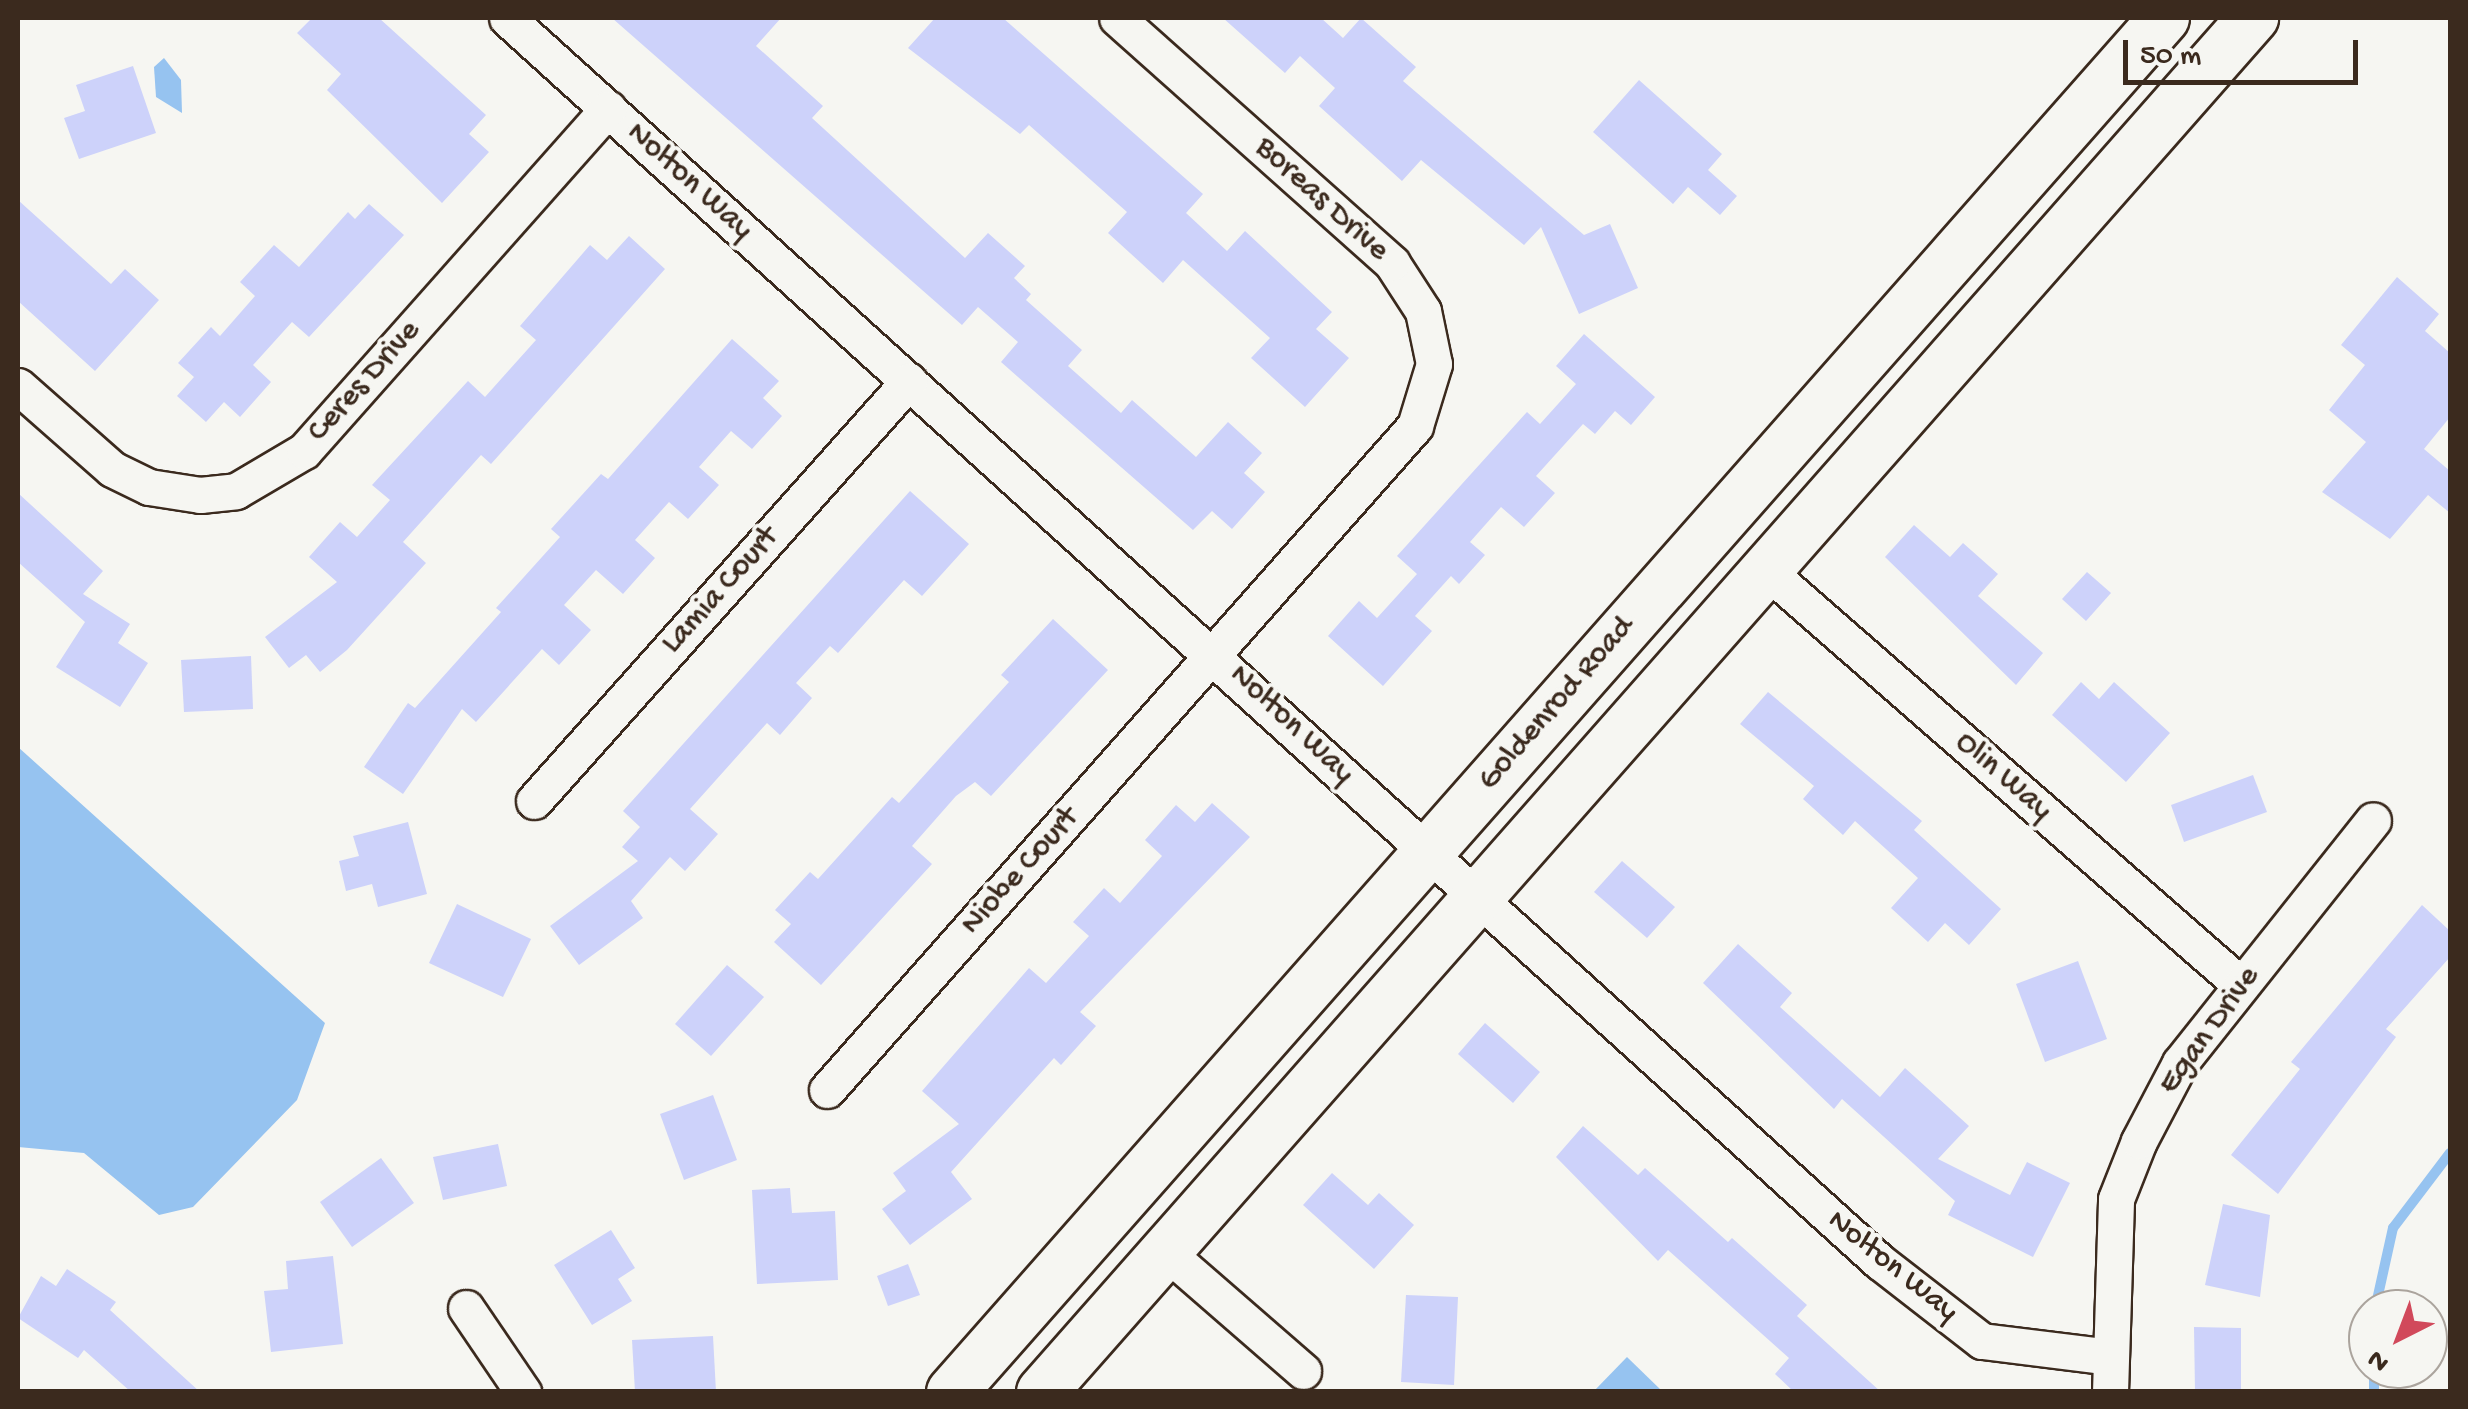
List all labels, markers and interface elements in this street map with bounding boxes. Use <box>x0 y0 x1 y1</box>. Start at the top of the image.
scale bar <box>2128 20 2363 82</box>
text: 50 m <box>2140 40 2201 75</box>
street label: Nolton Way <box>618 115 760 249</box>
street label: Boreas Drive <box>1246 130 1396 270</box>
street label: Ceres Drive <box>300 313 430 451</box>
street label: Lamia Court <box>654 520 788 662</box>
street label: Goldenrod Road <box>1471 609 1643 799</box>
street label: Nolton Way <box>1220 657 1362 793</box>
street label: Olin Way <box>1946 724 2060 830</box>
street label: Niobe Court <box>954 800 1088 944</box>
street label: Egan Drive <box>2151 960 2269 1102</box>
street label: Nolton Way <box>1819 1202 1965 1332</box>
north arrow <box>2348 1289 2448 1389</box>
text: N <box>2361 1342 2397 1379</box>

